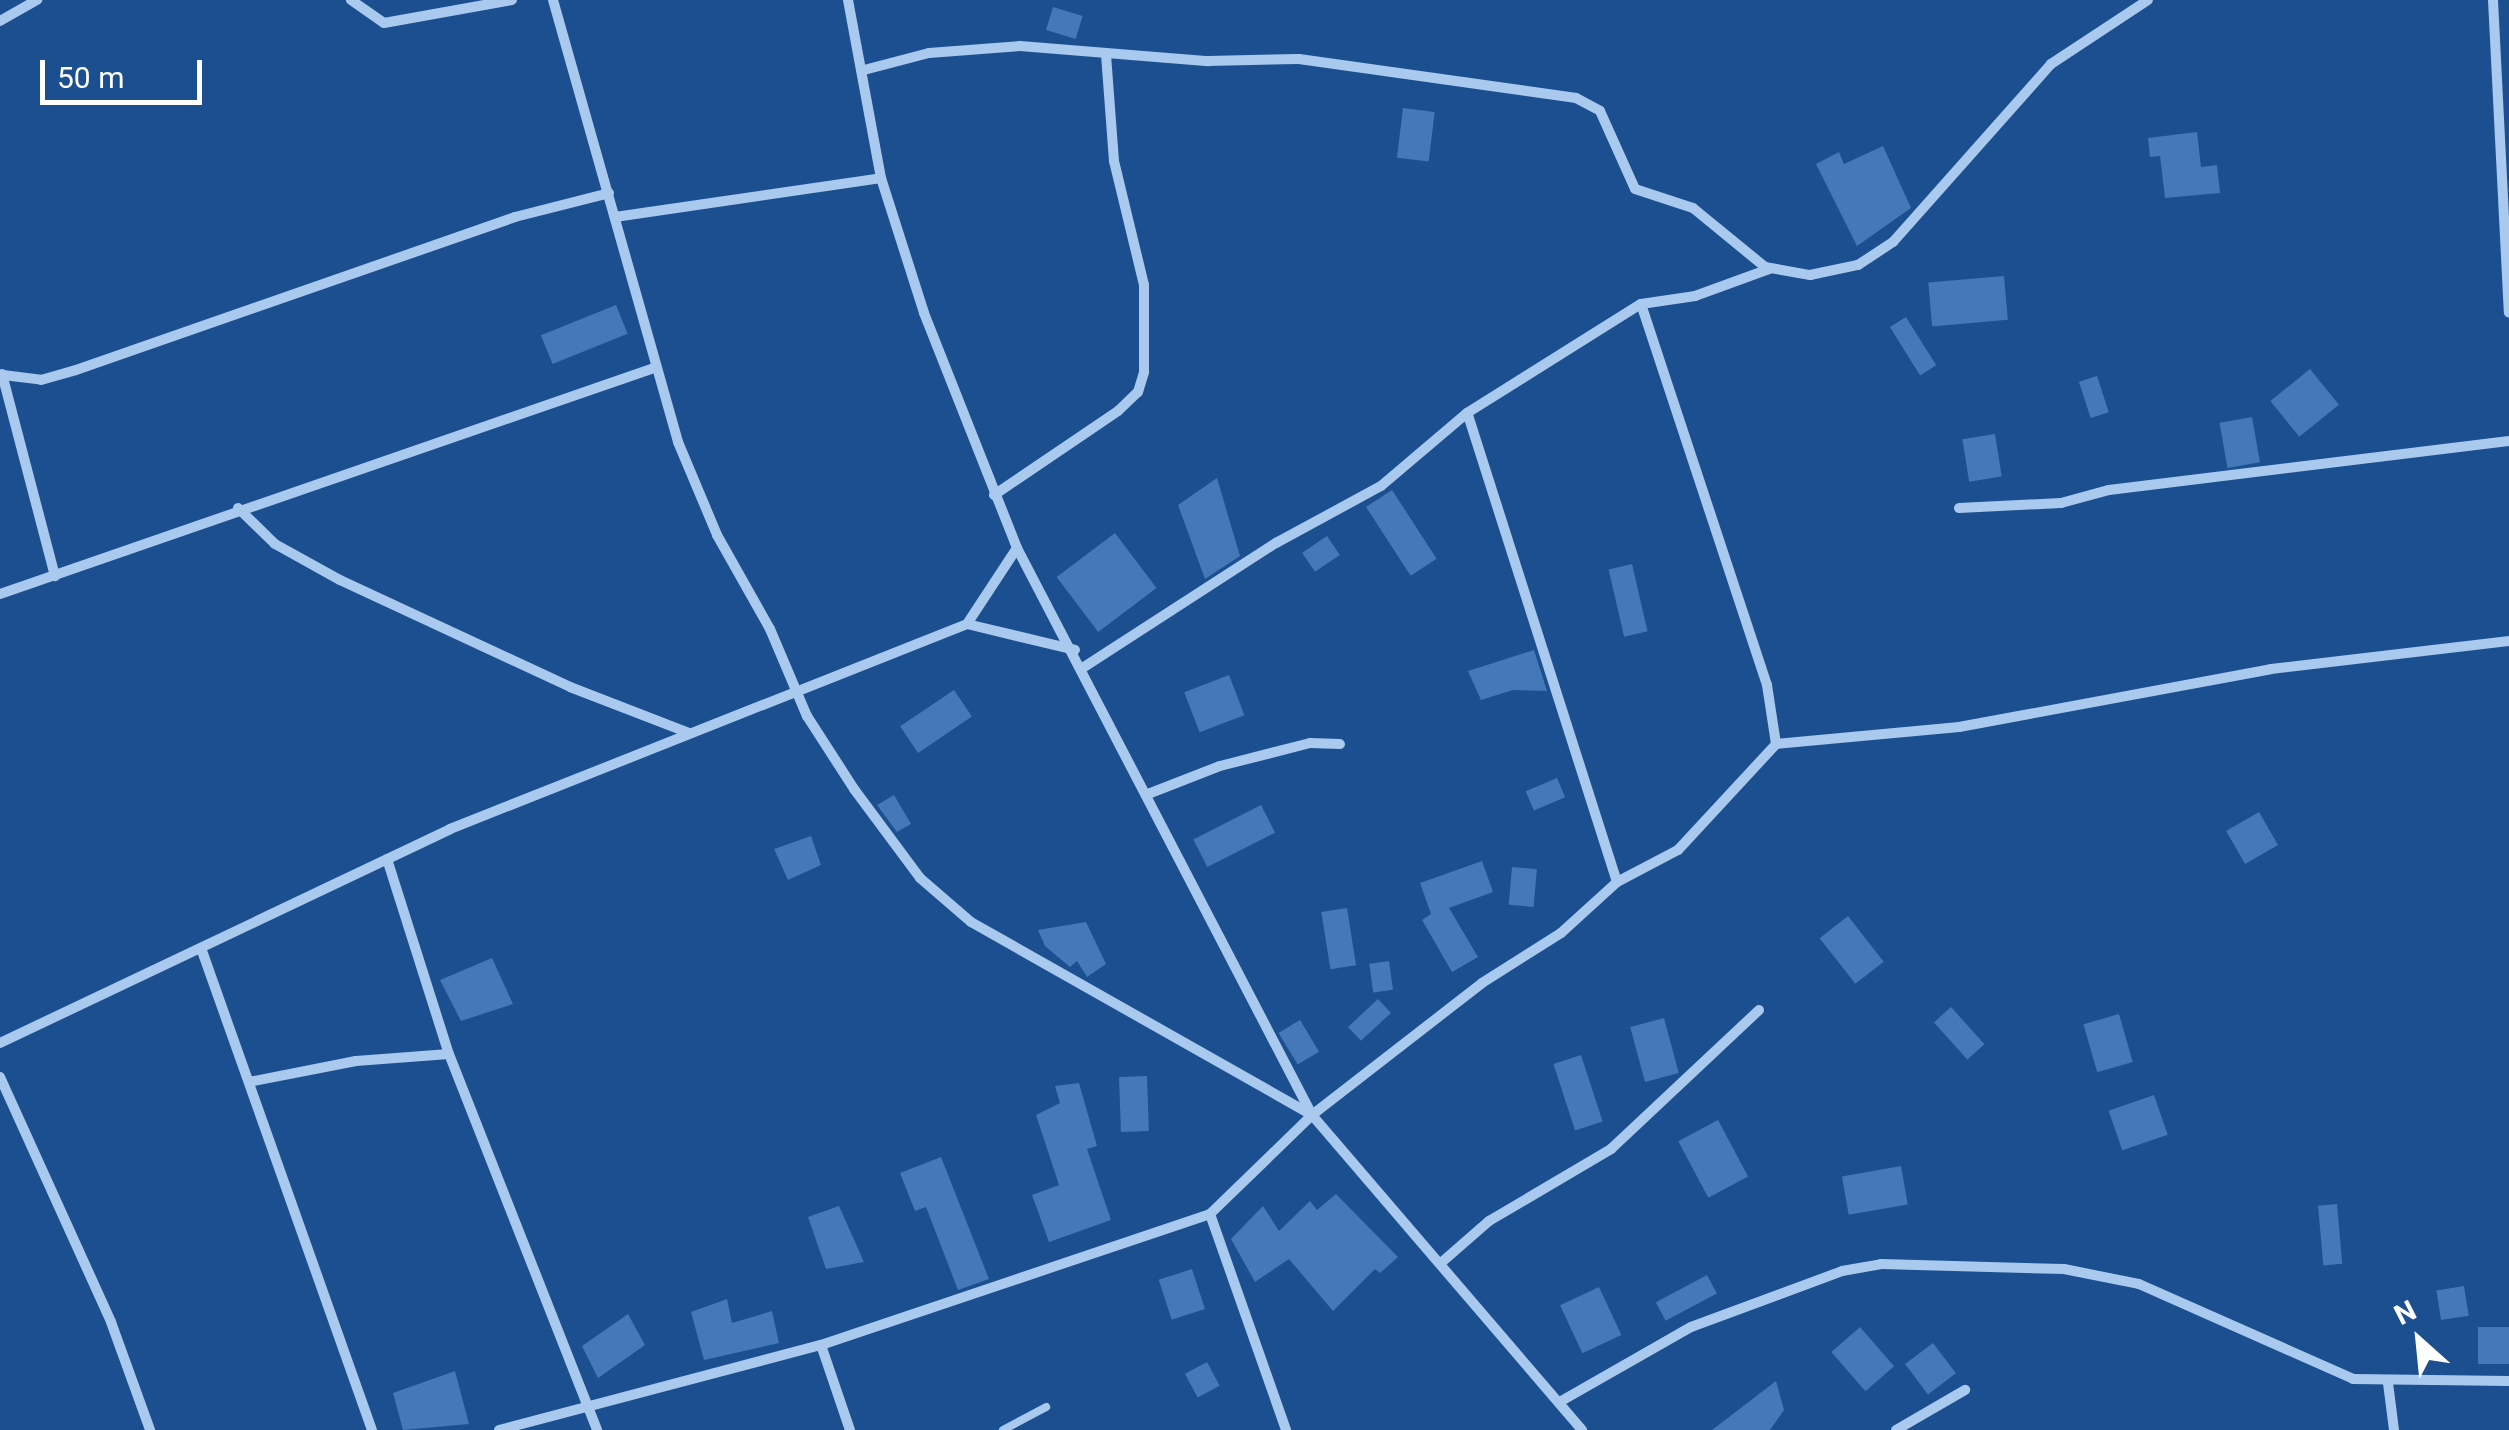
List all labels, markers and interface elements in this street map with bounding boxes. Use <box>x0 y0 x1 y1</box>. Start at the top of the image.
scale bar <box>45 40 208 102</box>
text: 50 m <box>57 60 124 95</box>
north arrow <box>2369 1290 2469 1390</box>
text: N <box>2389 1294 2421 1332</box>

